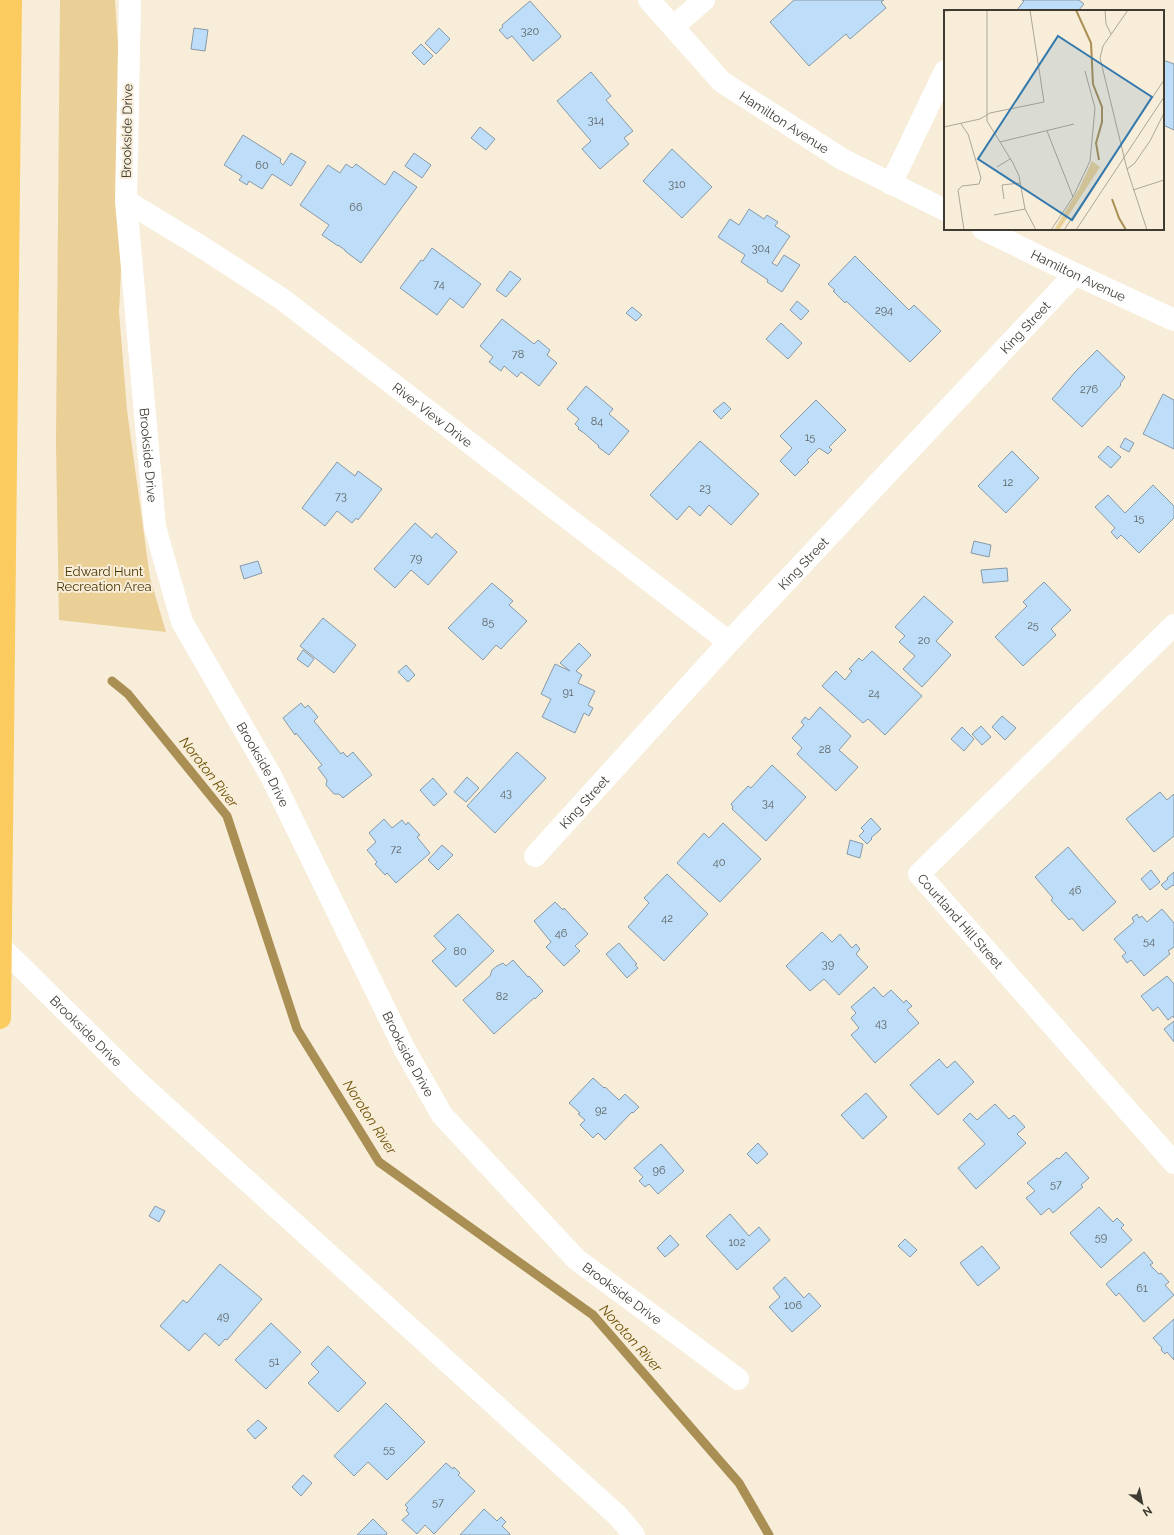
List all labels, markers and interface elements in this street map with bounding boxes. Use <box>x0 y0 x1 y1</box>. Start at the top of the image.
inset map <box>944 10 1164 230</box>
house number: 320 <box>521 25 539 38</box>
street label: Brookside Drive <box>119 83 135 178</box>
street label: Hamilton Avenue <box>737 88 832 156</box>
house number: 314 <box>588 114 604 127</box>
house number: 60 <box>255 159 269 172</box>
house number: 310 <box>668 178 686 191</box>
house number: 66 <box>349 201 363 214</box>
house number: 304 <box>752 242 770 255</box>
street label: Hamilton Avenue <box>1029 246 1129 304</box>
house number: 74 <box>433 278 445 291</box>
street label: King Street <box>997 297 1054 356</box>
house number: 294 <box>875 304 893 317</box>
house number: 78 <box>512 348 524 361</box>
street label: River View Drive <box>390 379 476 450</box>
house number: 276 <box>1080 383 1098 396</box>
street label: Brookside Drive <box>137 407 160 503</box>
house number: 84 <box>591 415 603 428</box>
house number: 15 <box>805 431 815 444</box>
house number: 12 <box>1003 476 1013 489</box>
house number: 23 <box>699 482 711 495</box>
house number: 73 <box>335 490 347 503</box>
house number: 15 <box>1134 512 1144 525</box>
street label: King Street <box>775 533 832 592</box>
house number: 79 <box>410 552 422 565</box>
park label: Edward Hunt Recreation Area <box>56 564 152 594</box>
house number: 85 <box>482 616 494 629</box>
house number: 25 <box>1027 619 1039 632</box>
house number: 20 <box>918 634 930 647</box>
house number: 91 <box>562 686 574 699</box>
house number: 24 <box>868 687 880 700</box>
street label: Brookside Drive <box>234 719 293 810</box>
water label: Noroton River <box>176 734 242 811</box>
house number: 28 <box>819 743 831 756</box>
street label: King Street <box>556 772 612 831</box>
house number: 43 <box>500 787 512 800</box>
house number: 34 <box>762 797 774 810</box>
house number: 72 <box>390 843 402 856</box>
house number: 40 <box>713 856 726 869</box>
street label: Courtland Hill Street <box>915 870 1007 972</box>
house number: 46 <box>1069 884 1082 897</box>
house number: 42 <box>661 912 673 925</box>
house number: 46 <box>555 927 568 940</box>
house number: 54 <box>1143 935 1155 948</box>
house number: 80 <box>453 945 467 958</box>
house number: 39 <box>822 958 834 971</box>
house number: 82 <box>496 990 508 1003</box>
street label: Brookside Drive <box>47 992 125 1070</box>
street label: Brookside Drive <box>380 1009 438 1100</box>
house number: 43 <box>875 1017 887 1030</box>
water label: Noroton River <box>340 1077 401 1158</box>
house number: 92 <box>595 1104 607 1117</box>
house number: 96 <box>652 1164 666 1177</box>
house number: 57 <box>1050 1178 1062 1191</box>
house number: 59 <box>1095 1231 1107 1244</box>
house number: 102 <box>728 1236 746 1249</box>
street label: Brookside Drive <box>580 1259 665 1328</box>
house number: 61 <box>1136 1282 1148 1295</box>
house number: 106 <box>784 1299 802 1312</box>
water label: Noroton River <box>597 1301 666 1376</box>
house number: 49 <box>217 1310 229 1323</box>
house number: 51 <box>269 1355 280 1368</box>
house number: 55 <box>383 1443 395 1456</box>
north arrow <box>1122 1483 1162 1523</box>
house number: 57 <box>432 1496 444 1509</box>
text: N <box>1140 1503 1154 1519</box>

